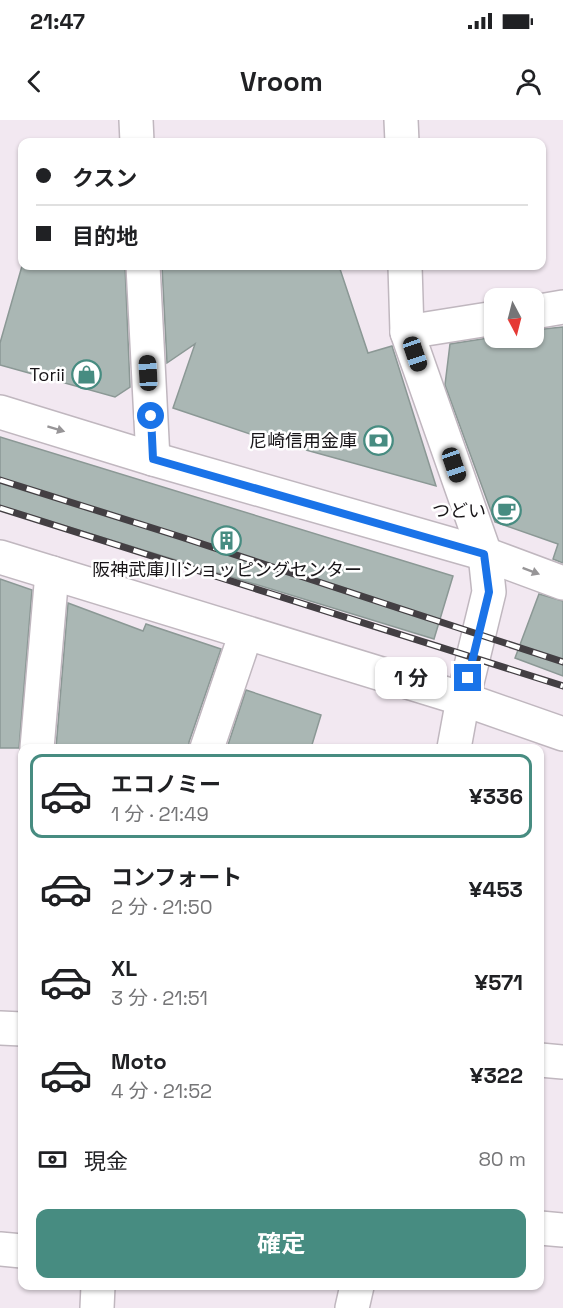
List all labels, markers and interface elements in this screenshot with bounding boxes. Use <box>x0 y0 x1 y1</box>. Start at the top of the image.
text: 21:47 <box>30 7 85 35</box>
text: Vroom <box>240 64 323 99</box>
icon: back <box>18 65 51 98</box>
icon: person <box>512 65 545 98</box>
text: クスン <box>72 164 137 192</box>
text: 目的地 <box>72 222 138 250</box>
north arrow <box>484 288 544 348</box>
map controls <box>484 288 544 348</box>
car <box>401 334 429 374</box>
car <box>138 355 158 391</box>
shop icon: Torii <box>70 359 102 391</box>
place label: Torii <box>29 363 65 386</box>
route start <box>137 402 164 429</box>
one-way arrow <box>47 425 65 434</box>
bank icon: 尼崎信用金庫 <box>362 425 394 457</box>
place label: 尼崎信用金庫 <box>249 429 357 452</box>
car <box>440 445 468 485</box>
cafe icon: つどい <box>491 495 523 527</box>
place label: つどい <box>432 499 486 522</box>
building icon: 阪神武庫川ショッピングセンター <box>211 525 243 557</box>
place label: 阪神武庫川ショッピングセンター <box>92 558 362 581</box>
one-way arrow <box>522 567 540 576</box>
callout: 1 分 <box>375 657 447 699</box>
route end <box>454 664 481 691</box>
text: 1 分 <box>394 665 428 691</box>
icon: car <box>39 769 93 823</box>
text: エコノミー <box>111 770 221 798</box>
text: ¥336 <box>469 782 523 810</box>
text: 1 分 · 21:49 <box>111 801 209 827</box>
icon: car <box>39 862 93 916</box>
text: コンフォート <box>111 863 242 891</box>
text: ¥453 <box>469 875 523 903</box>
text: 2 分 · 21:50 <box>111 894 213 920</box>
text: XL <box>111 954 137 982</box>
icon: car <box>39 955 93 1009</box>
text: ¥571 <box>475 968 523 996</box>
text: 3 分 · 21:51 <box>111 985 208 1011</box>
text: Moto <box>111 1047 167 1075</box>
icon: car <box>39 1048 93 1102</box>
text: ¥322 <box>470 1061 523 1089</box>
text: 4 分 · 21:52 <box>111 1078 212 1104</box>
icon: cash <box>36 1143 69 1176</box>
text: 80 m <box>478 1146 526 1172</box>
text: 現金 <box>84 1147 128 1175</box>
button: 確定 <box>36 1209 526 1278</box>

